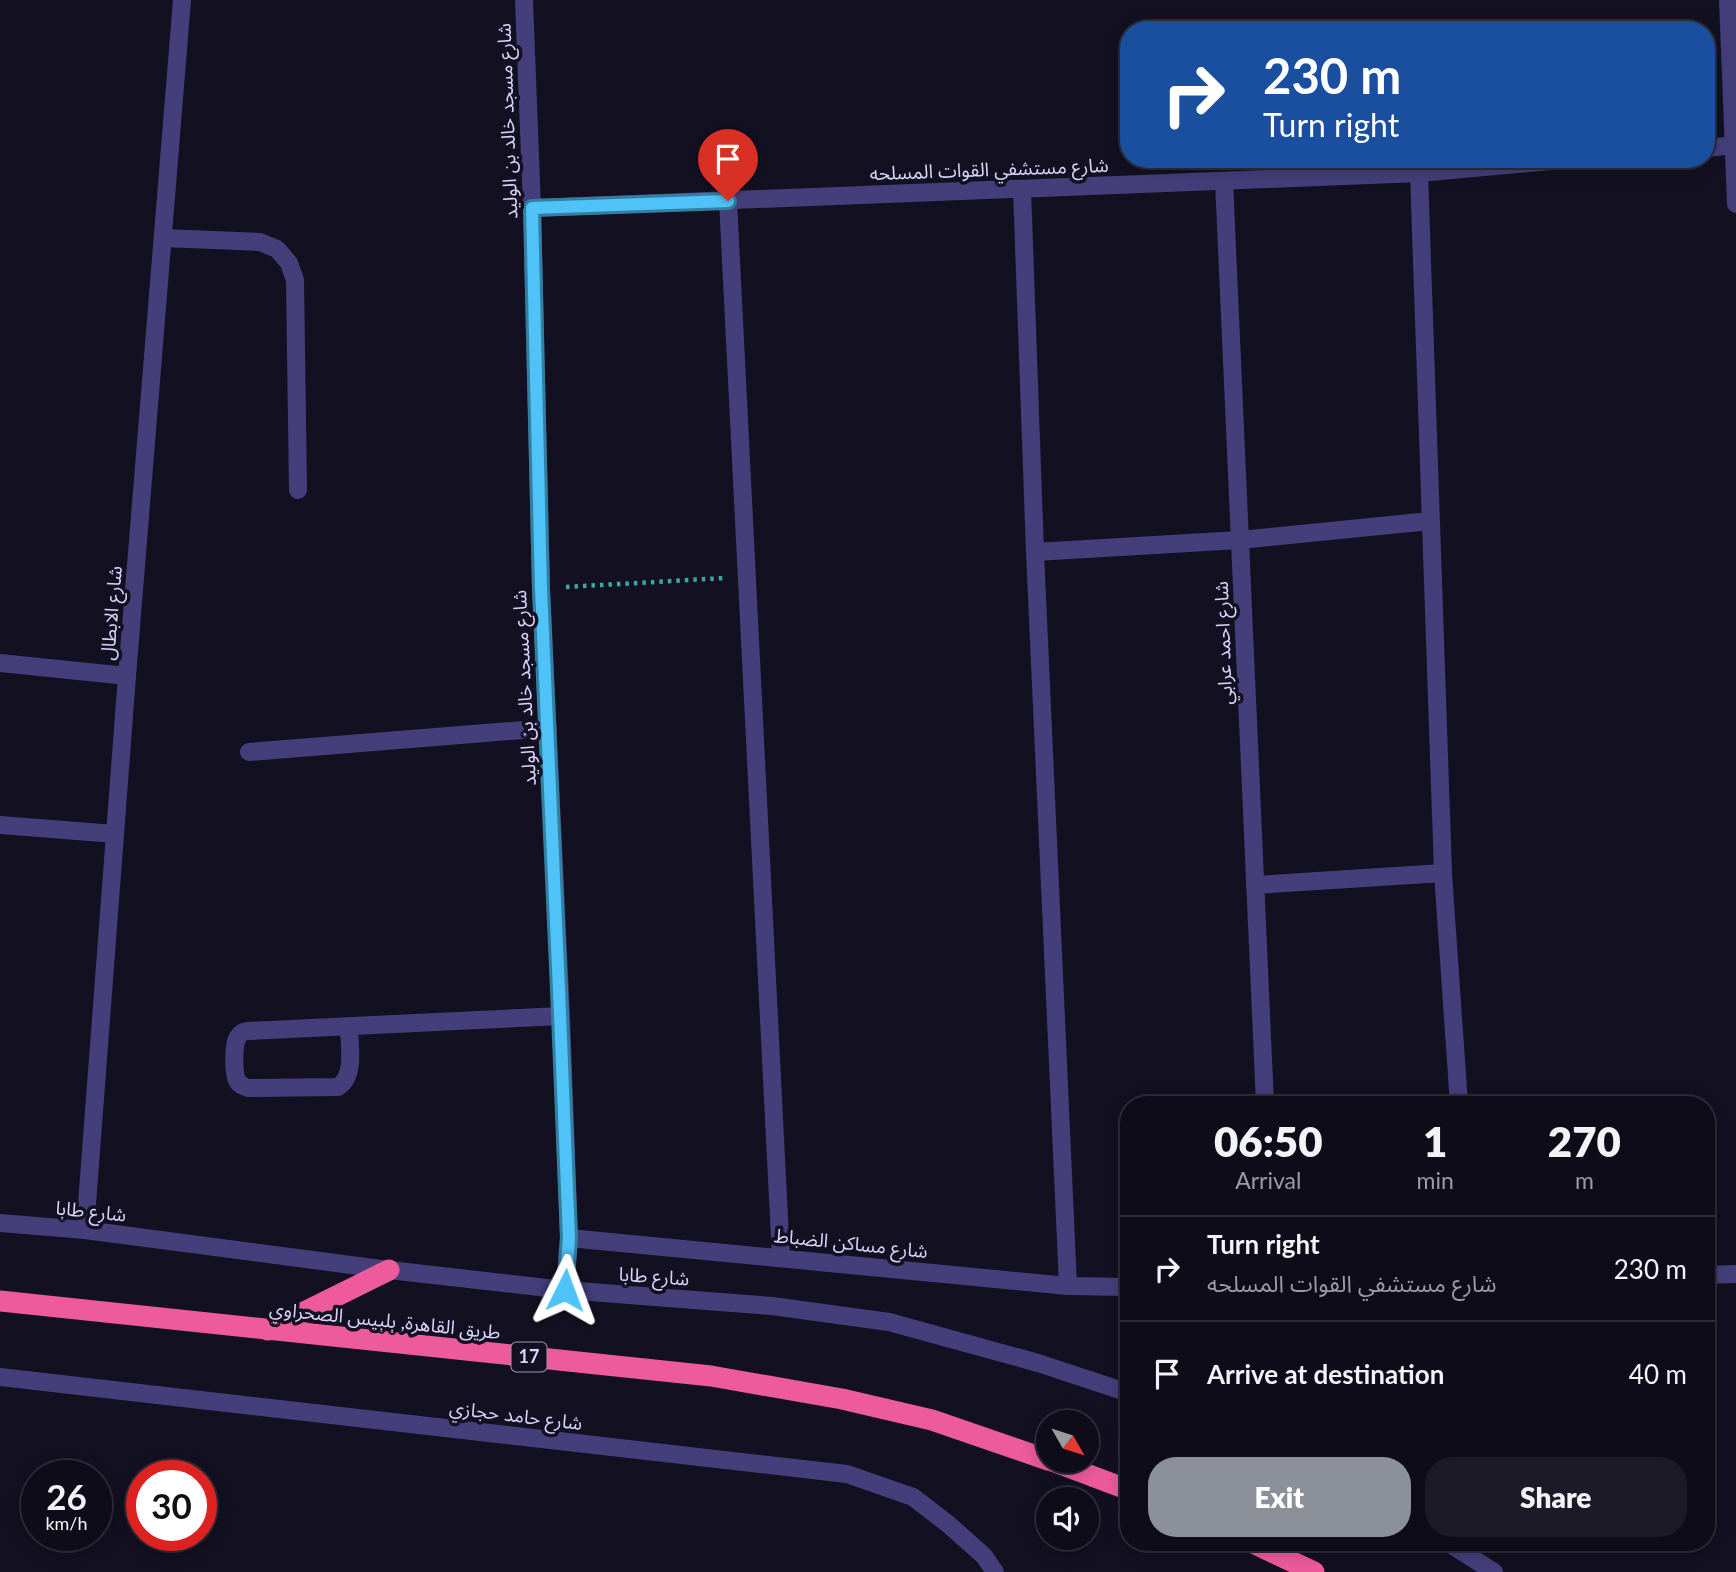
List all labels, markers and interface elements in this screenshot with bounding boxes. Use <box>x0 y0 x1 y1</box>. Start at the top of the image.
street label: شارع مسجد خالد بن الوليد <box>492 23 524 219</box>
text: 230 m <box>1263 46 1401 104</box>
icon: right <box>1148 49 1239 140</box>
text: Turn right <box>1263 105 1399 144</box>
pin <box>698 129 758 201</box>
icon: arrive <box>709 140 747 178</box>
street label: شارع مستشفي القوات المسلحه <box>869 153 1109 189</box>
street label: شارع الابطال <box>95 565 129 661</box>
street label: شارع احمد عرابي <box>1209 581 1241 705</box>
street label: شارع مسجد خالد بن الوليد <box>507 589 543 787</box>
text: 06:50 <box>1214 1116 1323 1166</box>
text: 1 <box>1423 1116 1447 1166</box>
text: 270 <box>1548 1116 1621 1166</box>
text: Arrival <box>1235 1166 1301 1194</box>
text: min <box>1417 1166 1454 1194</box>
text: m <box>1575 1166 1594 1194</box>
street label: شارع طابا <box>54 1195 128 1229</box>
street label: شارع مساكن الضباط <box>773 1223 929 1265</box>
text: Turn right <box>1207 1228 1320 1260</box>
icon: right <box>1148 1250 1186 1288</box>
position arrow <box>528 1253 602 1327</box>
text: 230 m <box>1614 1253 1687 1285</box>
street label: شارع طابا <box>618 1262 690 1292</box>
text: شارع مستشفي القوات المسلحه <box>1207 1269 1497 1297</box>
street label: طريق القاهرة, بلبيس الصحراوي <box>268 1296 502 1347</box>
road number: 17 <box>512 1342 546 1372</box>
icon: arrive <box>1148 1355 1186 1393</box>
text: Arrive at destination <box>1207 1358 1444 1390</box>
text: 40 m <box>1629 1358 1687 1390</box>
street label: شارع حامد حجازي <box>448 1395 584 1438</box>
north arrow <box>1036 1410 1099 1474</box>
map controls <box>1036 1410 1099 1550</box>
button: Exit <box>1148 1457 1411 1537</box>
button: Share <box>1425 1457 1687 1537</box>
speed limit sign: 30 <box>126 1460 217 1551</box>
text: 26 <box>46 1475 87 1517</box>
button: sound <box>1036 1487 1099 1550</box>
text: km/h <box>45 1512 88 1534</box>

